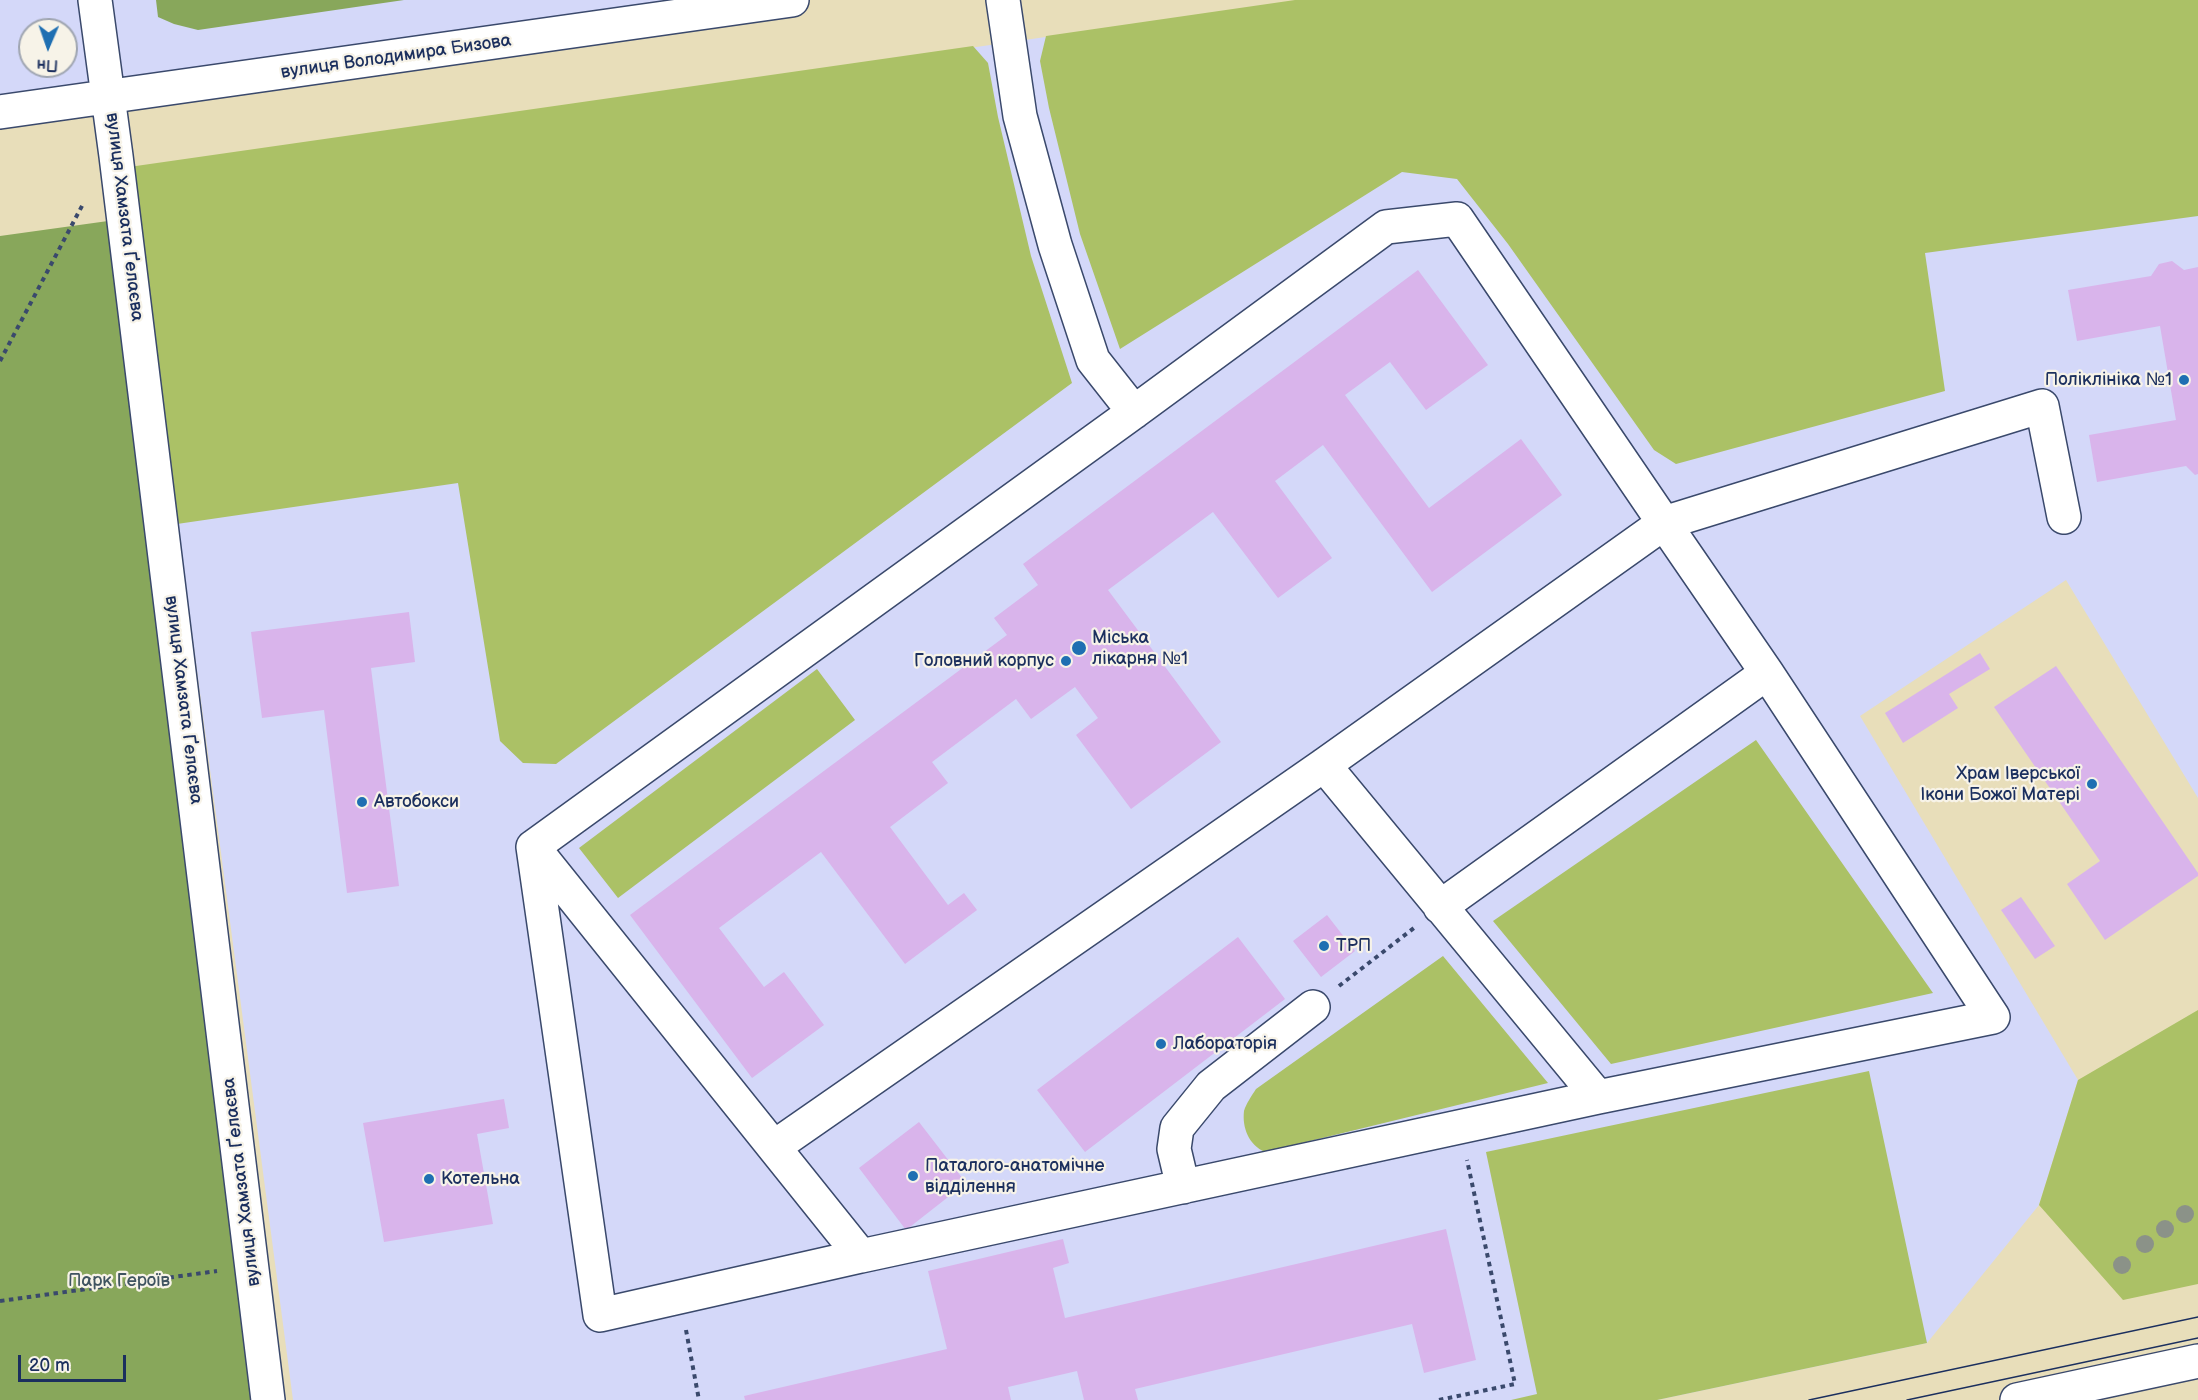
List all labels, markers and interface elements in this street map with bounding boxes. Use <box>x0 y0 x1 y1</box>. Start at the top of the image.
north arrow <box>18 18 78 78</box>
street label: вулиця Володимира Бизова <box>279 30 513 84</box>
text: Пн <box>36 55 58 74</box>
street label: вулиця Хамзата Ґелаєва <box>100 111 148 323</box>
place label: Поліклініка №1 <box>2045 369 2172 391</box>
marker: Поліклініка №1 <box>2177 373 2191 387</box>
street label: вулиця Хамзата Ґелаєва <box>159 594 207 806</box>
place label: Міська лікарня №1 <box>1092 627 1188 670</box>
marker: Міська лікарня №1 <box>1070 639 1088 657</box>
place label: Головний корпус <box>914 650 1054 672</box>
marker: Головний корпус <box>1059 654 1073 668</box>
place label: Храм Іверської Ікони Божої Матері <box>1920 763 2080 806</box>
marker: Храм Іверської Ікони Божої Матері <box>2085 777 2099 791</box>
place label: Автобокси <box>374 791 459 813</box>
marker: Автобокси <box>355 795 369 809</box>
place label: ТРП <box>1336 935 1371 957</box>
marker: ТРП <box>1317 939 1331 953</box>
place label: Лабораторія <box>1173 1033 1277 1055</box>
marker: Лабораторія <box>1154 1037 1168 1051</box>
street label: вулиця Хамзата Ґелаєва <box>218 1076 266 1288</box>
place label: Паталого-анатомічне відділення <box>925 1155 1105 1198</box>
place label: Котельна <box>441 1168 520 1190</box>
marker: Паталого-анатомічне відділення <box>906 1169 920 1183</box>
marker: Котельна <box>422 1172 436 1186</box>
park label: Парк Героїв <box>68 1270 170 1292</box>
scale bar <box>21 1343 129 1381</box>
text: 20 m <box>29 1355 70 1376</box>

